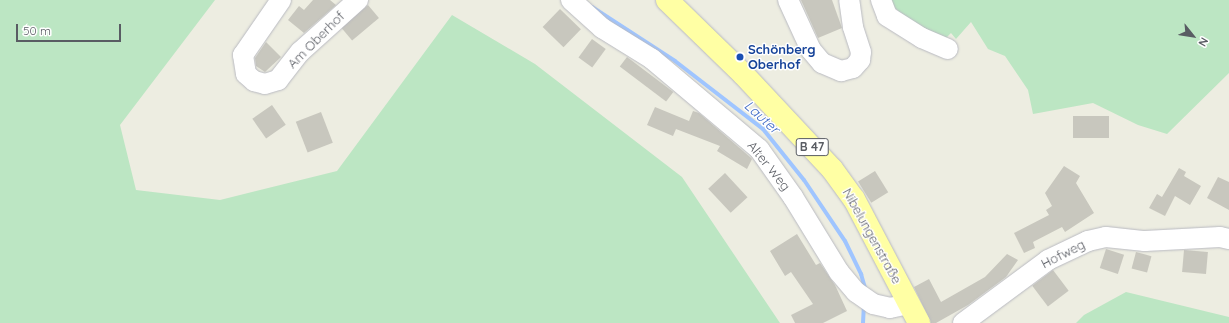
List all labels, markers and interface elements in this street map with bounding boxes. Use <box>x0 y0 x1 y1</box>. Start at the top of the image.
street label: Am Oberhof <box>284 8 348 72</box>
scale bar <box>18 16 123 42</box>
north arrow <box>1173 16 1213 56</box>
text: 50 m <box>23 23 51 38</box>
text: N <box>1195 35 1211 49</box>
place label: Schönberg Oberhof <box>748 42 816 73</box>
marker: Schönberg Oberhof <box>735 52 745 62</box>
water label: Lauter <box>741 97 783 137</box>
road number: B 47 <box>795 137 829 157</box>
street label: Alter Weg <box>744 138 794 194</box>
street label: Nibelungenstraße <box>839 186 905 286</box>
street label: Hofweg <box>1038 236 1088 272</box>

